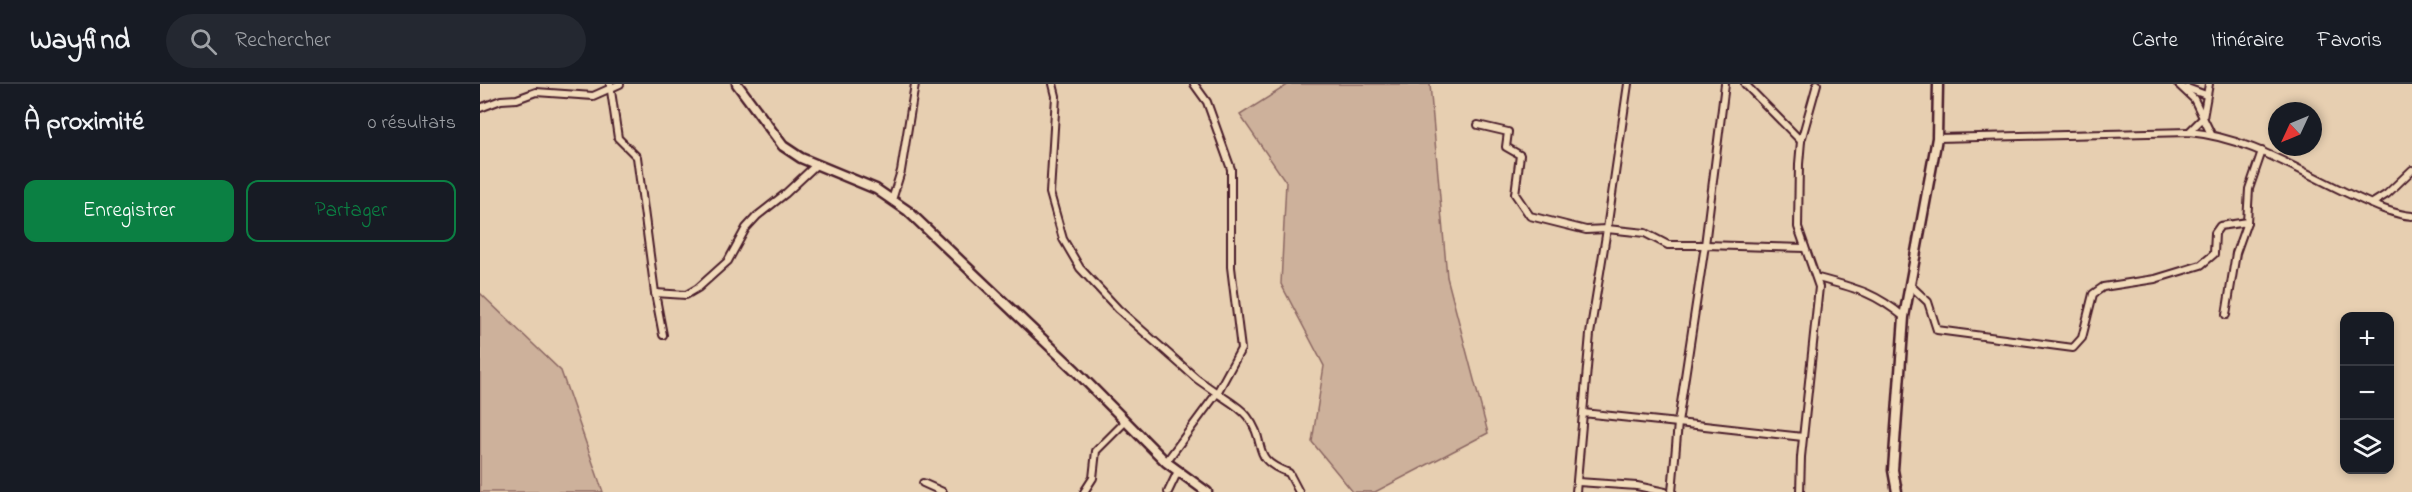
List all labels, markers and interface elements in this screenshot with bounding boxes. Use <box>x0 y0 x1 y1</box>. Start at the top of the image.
search box <box>166 14 586 68</box>
text: Wayfind <box>30 21 130 62</box>
icon: search <box>187 25 220 58</box>
text: Rechercher <box>235 25 331 57</box>
text: Carte <box>2132 26 2178 56</box>
text: Itinéraire <box>2211 26 2284 56</box>
text: Favoris <box>2317 26 2382 56</box>
north arrow <box>2268 102 2322 156</box>
text: À proximité <box>24 104 144 142</box>
text: 0 résultats <box>368 109 456 138</box>
button: Enregistrer <box>24 180 234 242</box>
button: Partager <box>246 180 456 242</box>
map controls <box>2340 312 2394 474</box>
button: + <box>2340 312 2394 366</box>
button: − <box>2340 366 2394 420</box>
button: layers <box>2340 420 2394 474</box>

